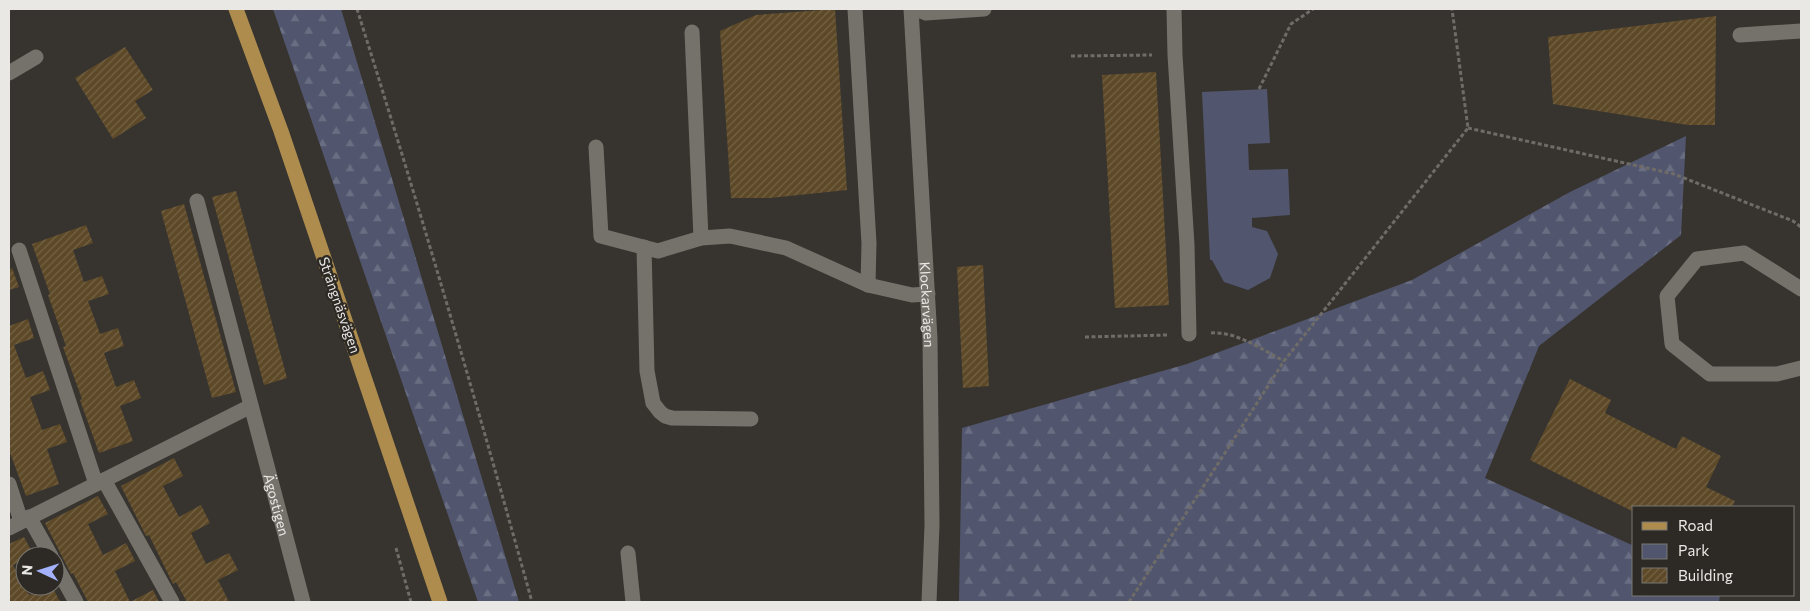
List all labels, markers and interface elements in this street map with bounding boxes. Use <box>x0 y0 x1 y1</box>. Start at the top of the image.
street label: Strängnäsvägen <box>316 255 364 355</box>
street label: Klockarvägen <box>917 261 939 348</box>
street label: Ägostigen <box>261 472 294 537</box>
legend <box>1632 506 1795 596</box>
text: Road <box>1678 516 1713 534</box>
text: Park <box>1678 541 1709 559</box>
north arrow <box>15 546 65 596</box>
text: N <box>18 564 35 576</box>
text: Building <box>1678 566 1733 584</box>

